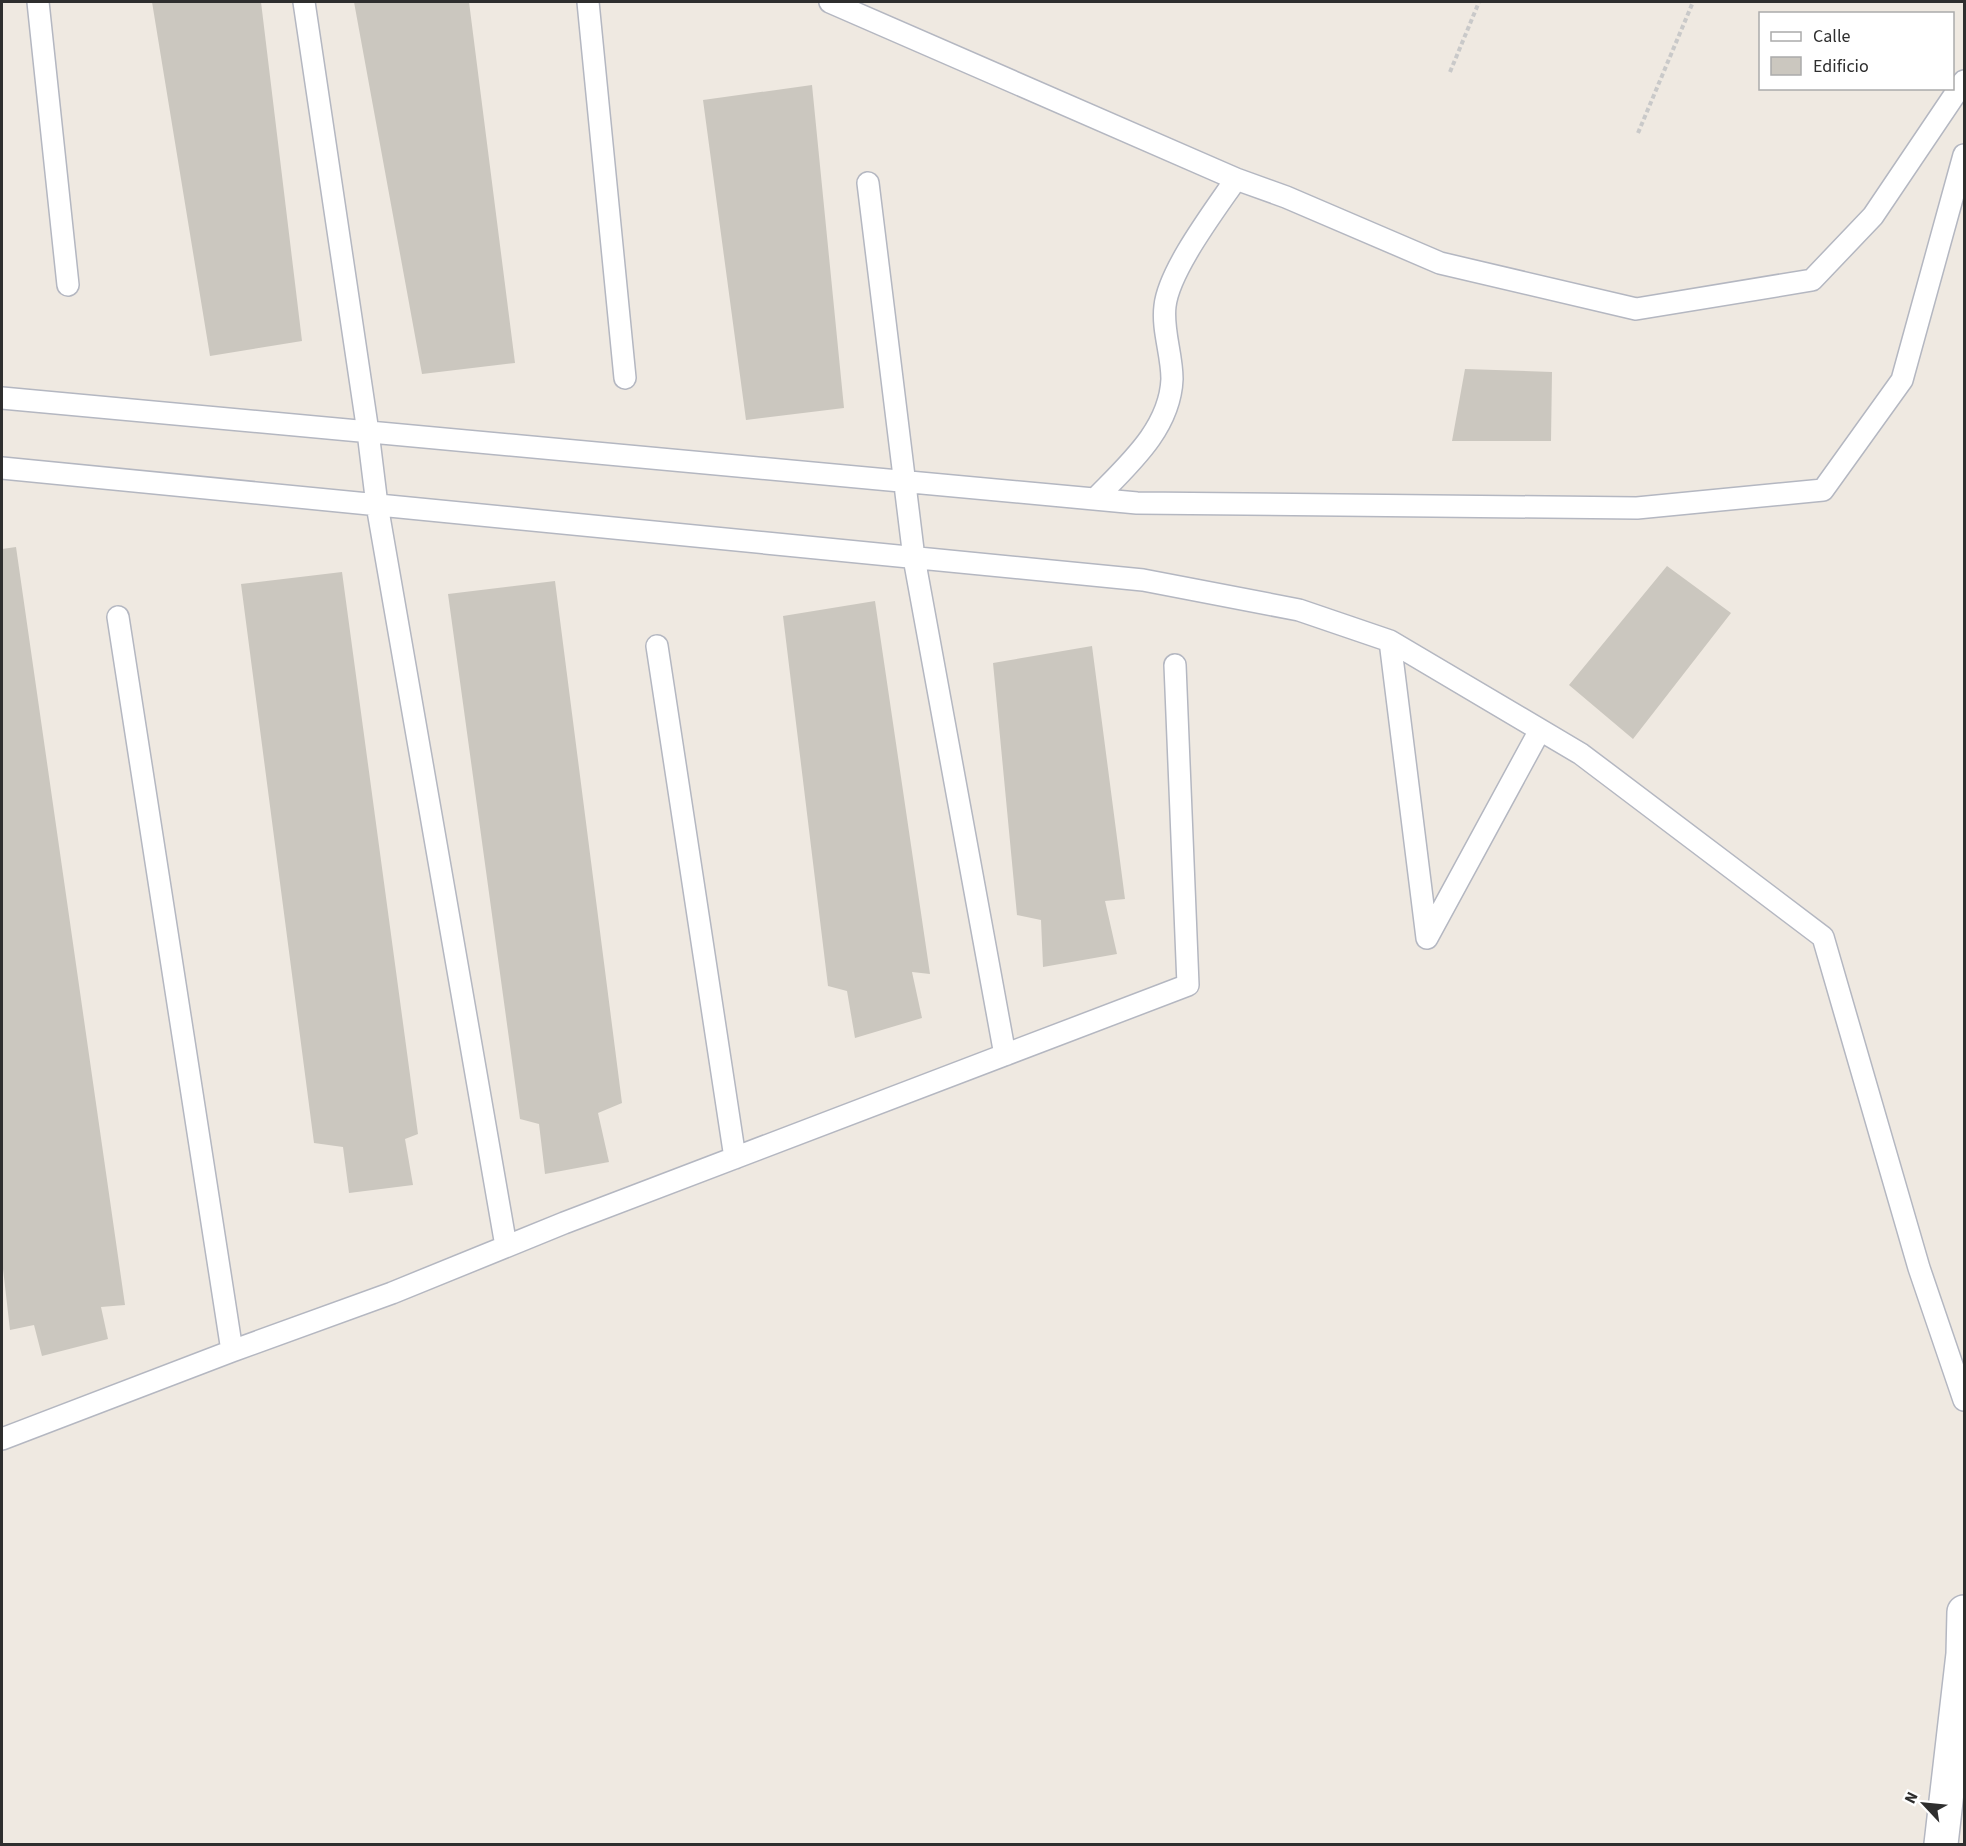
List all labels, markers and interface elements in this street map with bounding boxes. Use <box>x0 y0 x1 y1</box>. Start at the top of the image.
legend <box>1759 12 1954 90</box>
text: Calle <box>1813 24 1851 49</box>
text: Edificio <box>1813 54 1869 79</box>
north arrow <box>1894 1774 1954 1834</box>
text: N <box>1899 1788 1924 1807</box>

